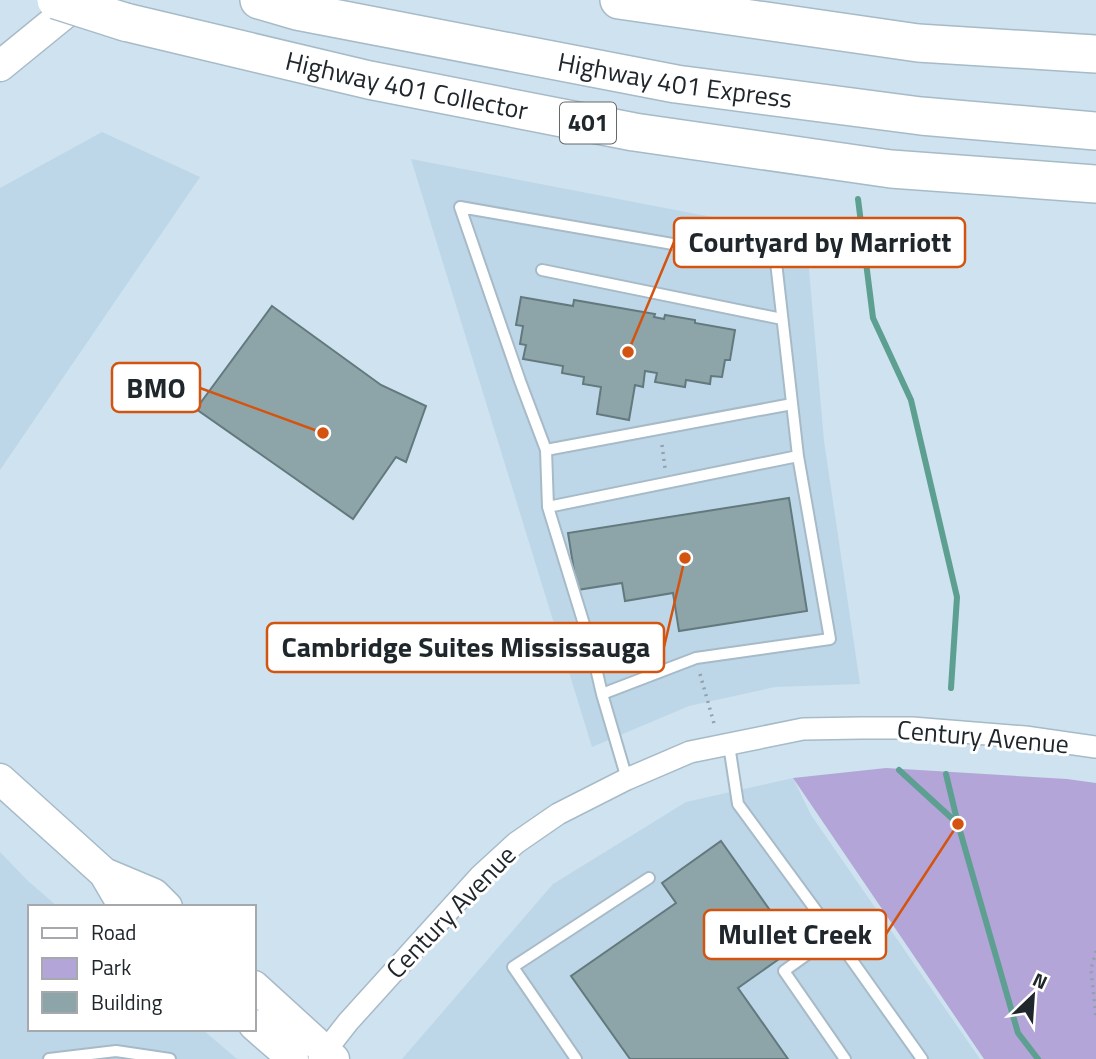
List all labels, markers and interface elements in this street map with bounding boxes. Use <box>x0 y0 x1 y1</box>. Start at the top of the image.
street label: Highway 401 Collector <box>282 41 531 130</box>
street label: Highway 401 Express <box>555 42 794 118</box>
road number: 401 <box>560 103 616 144</box>
callout: Courtyard by Marriott <box>674 218 965 267</box>
text: Courtyard by Marriott <box>689 220 951 263</box>
callout: BMO <box>112 363 200 412</box>
text: BMO <box>126 366 186 409</box>
callout: Cambridge Suites Mississauga <box>267 623 664 672</box>
text: Cambridge Suites Mississauga <box>282 625 650 668</box>
street label: Century Avenue <box>895 710 1071 763</box>
street label: Century Avenue <box>377 836 525 987</box>
legend <box>28 905 256 1031</box>
callout: Mullet Creek <box>704 910 886 959</box>
text: Mullet Creek <box>718 912 873 955</box>
text: Road <box>91 916 136 948</box>
text: Park <box>91 951 131 983</box>
north arrow <box>998 961 1068 1031</box>
text: N <box>1028 964 1052 996</box>
text: Building <box>91 986 163 1018</box>

